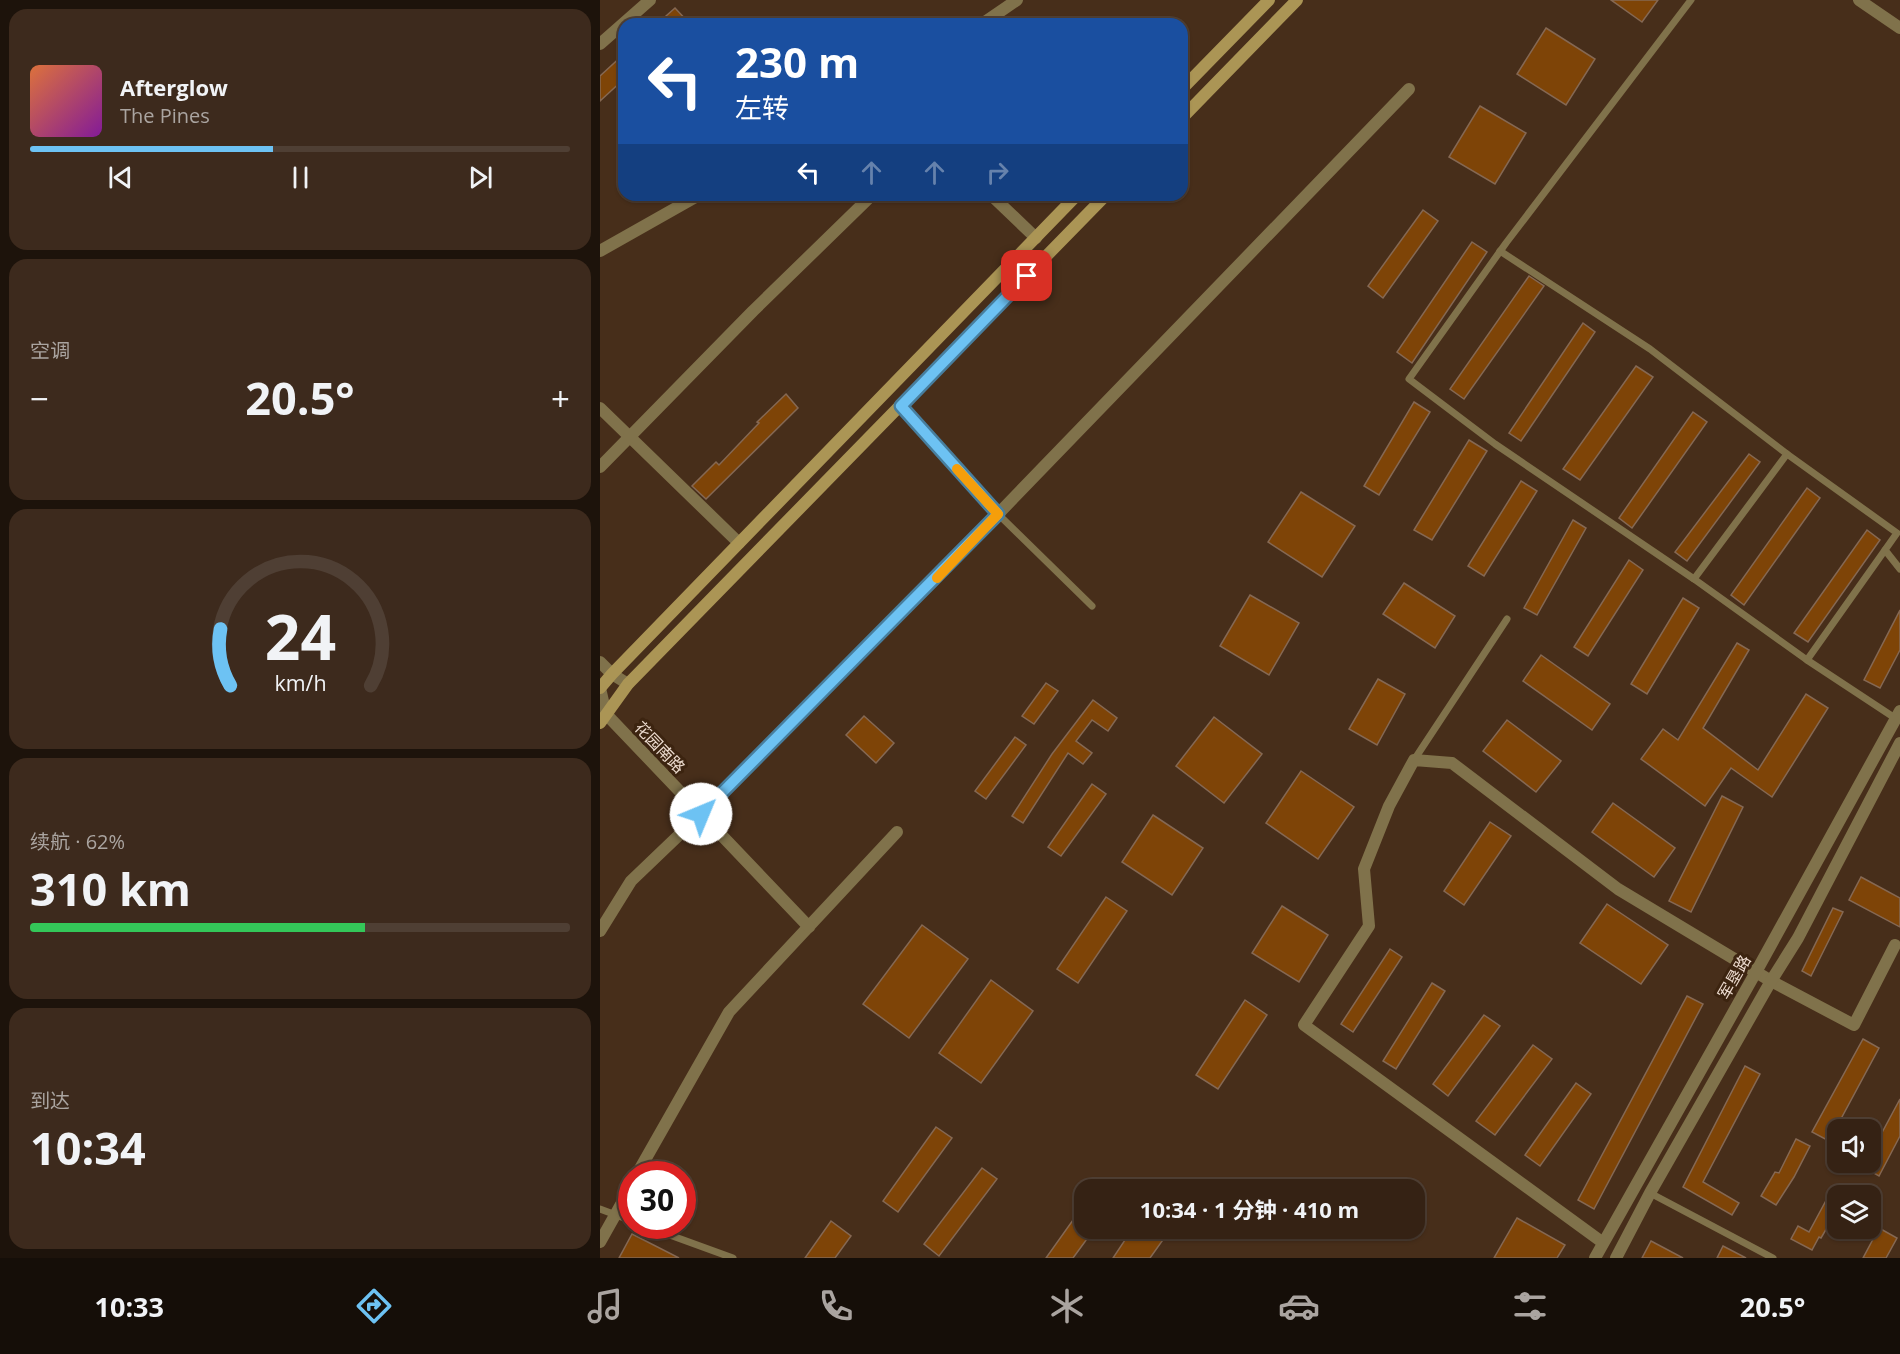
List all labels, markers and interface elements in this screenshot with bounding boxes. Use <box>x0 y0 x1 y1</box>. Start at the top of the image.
text: 230 m <box>735 33 859 90</box>
icon: left <box>636 42 714 120</box>
text: Afterglow <box>120 72 228 102</box>
text: 左转 <box>735 89 789 126</box>
text: The Pines <box>120 102 210 129</box>
icon: left <box>792 156 825 189</box>
icon: ahead <box>855 156 888 189</box>
icon: ahead <box>918 156 951 189</box>
icon: right <box>981 156 1014 189</box>
icon: previous <box>104 161 137 194</box>
icon: pause <box>284 161 317 194</box>
icon: next <box>464 161 497 194</box>
pin <box>1001 250 1052 301</box>
icon: arrive <box>1010 259 1043 292</box>
text: 空调 <box>30 337 70 364</box>
text: 20.5° <box>245 367 355 428</box>
text: − <box>30 376 49 421</box>
text: + <box>551 376 570 421</box>
text: 24 <box>264 593 336 678</box>
text: km/h <box>274 668 326 697</box>
street label: 花园南路 <box>630 716 690 778</box>
position arrow <box>669 782 733 846</box>
text: 续航 · 62% <box>30 828 125 855</box>
text: 310 km <box>30 858 191 919</box>
street label: 军垦路 <box>1712 951 1756 1003</box>
text: 到达 <box>30 1087 70 1114</box>
text: 10:34 <box>30 1117 146 1178</box>
map controls <box>1827 1119 1881 1239</box>
button: sound <box>1827 1119 1881 1173</box>
speed limit sign: 30 <box>618 1161 696 1239</box>
button: layers <box>1827 1185 1881 1239</box>
text: 10:34 · 1 分钟 · 410 m <box>1140 1194 1359 1224</box>
icon: directions <box>353 1285 395 1327</box>
icon: music <box>584 1285 626 1327</box>
icon: phone <box>815 1285 857 1327</box>
icon: climate <box>1046 1285 1088 1327</box>
icon: car <box>1278 1285 1320 1327</box>
icon: filters <box>1509 1285 1551 1327</box>
text: 10:33 <box>95 1288 164 1325</box>
text: 20.5° <box>1740 1288 1805 1325</box>

